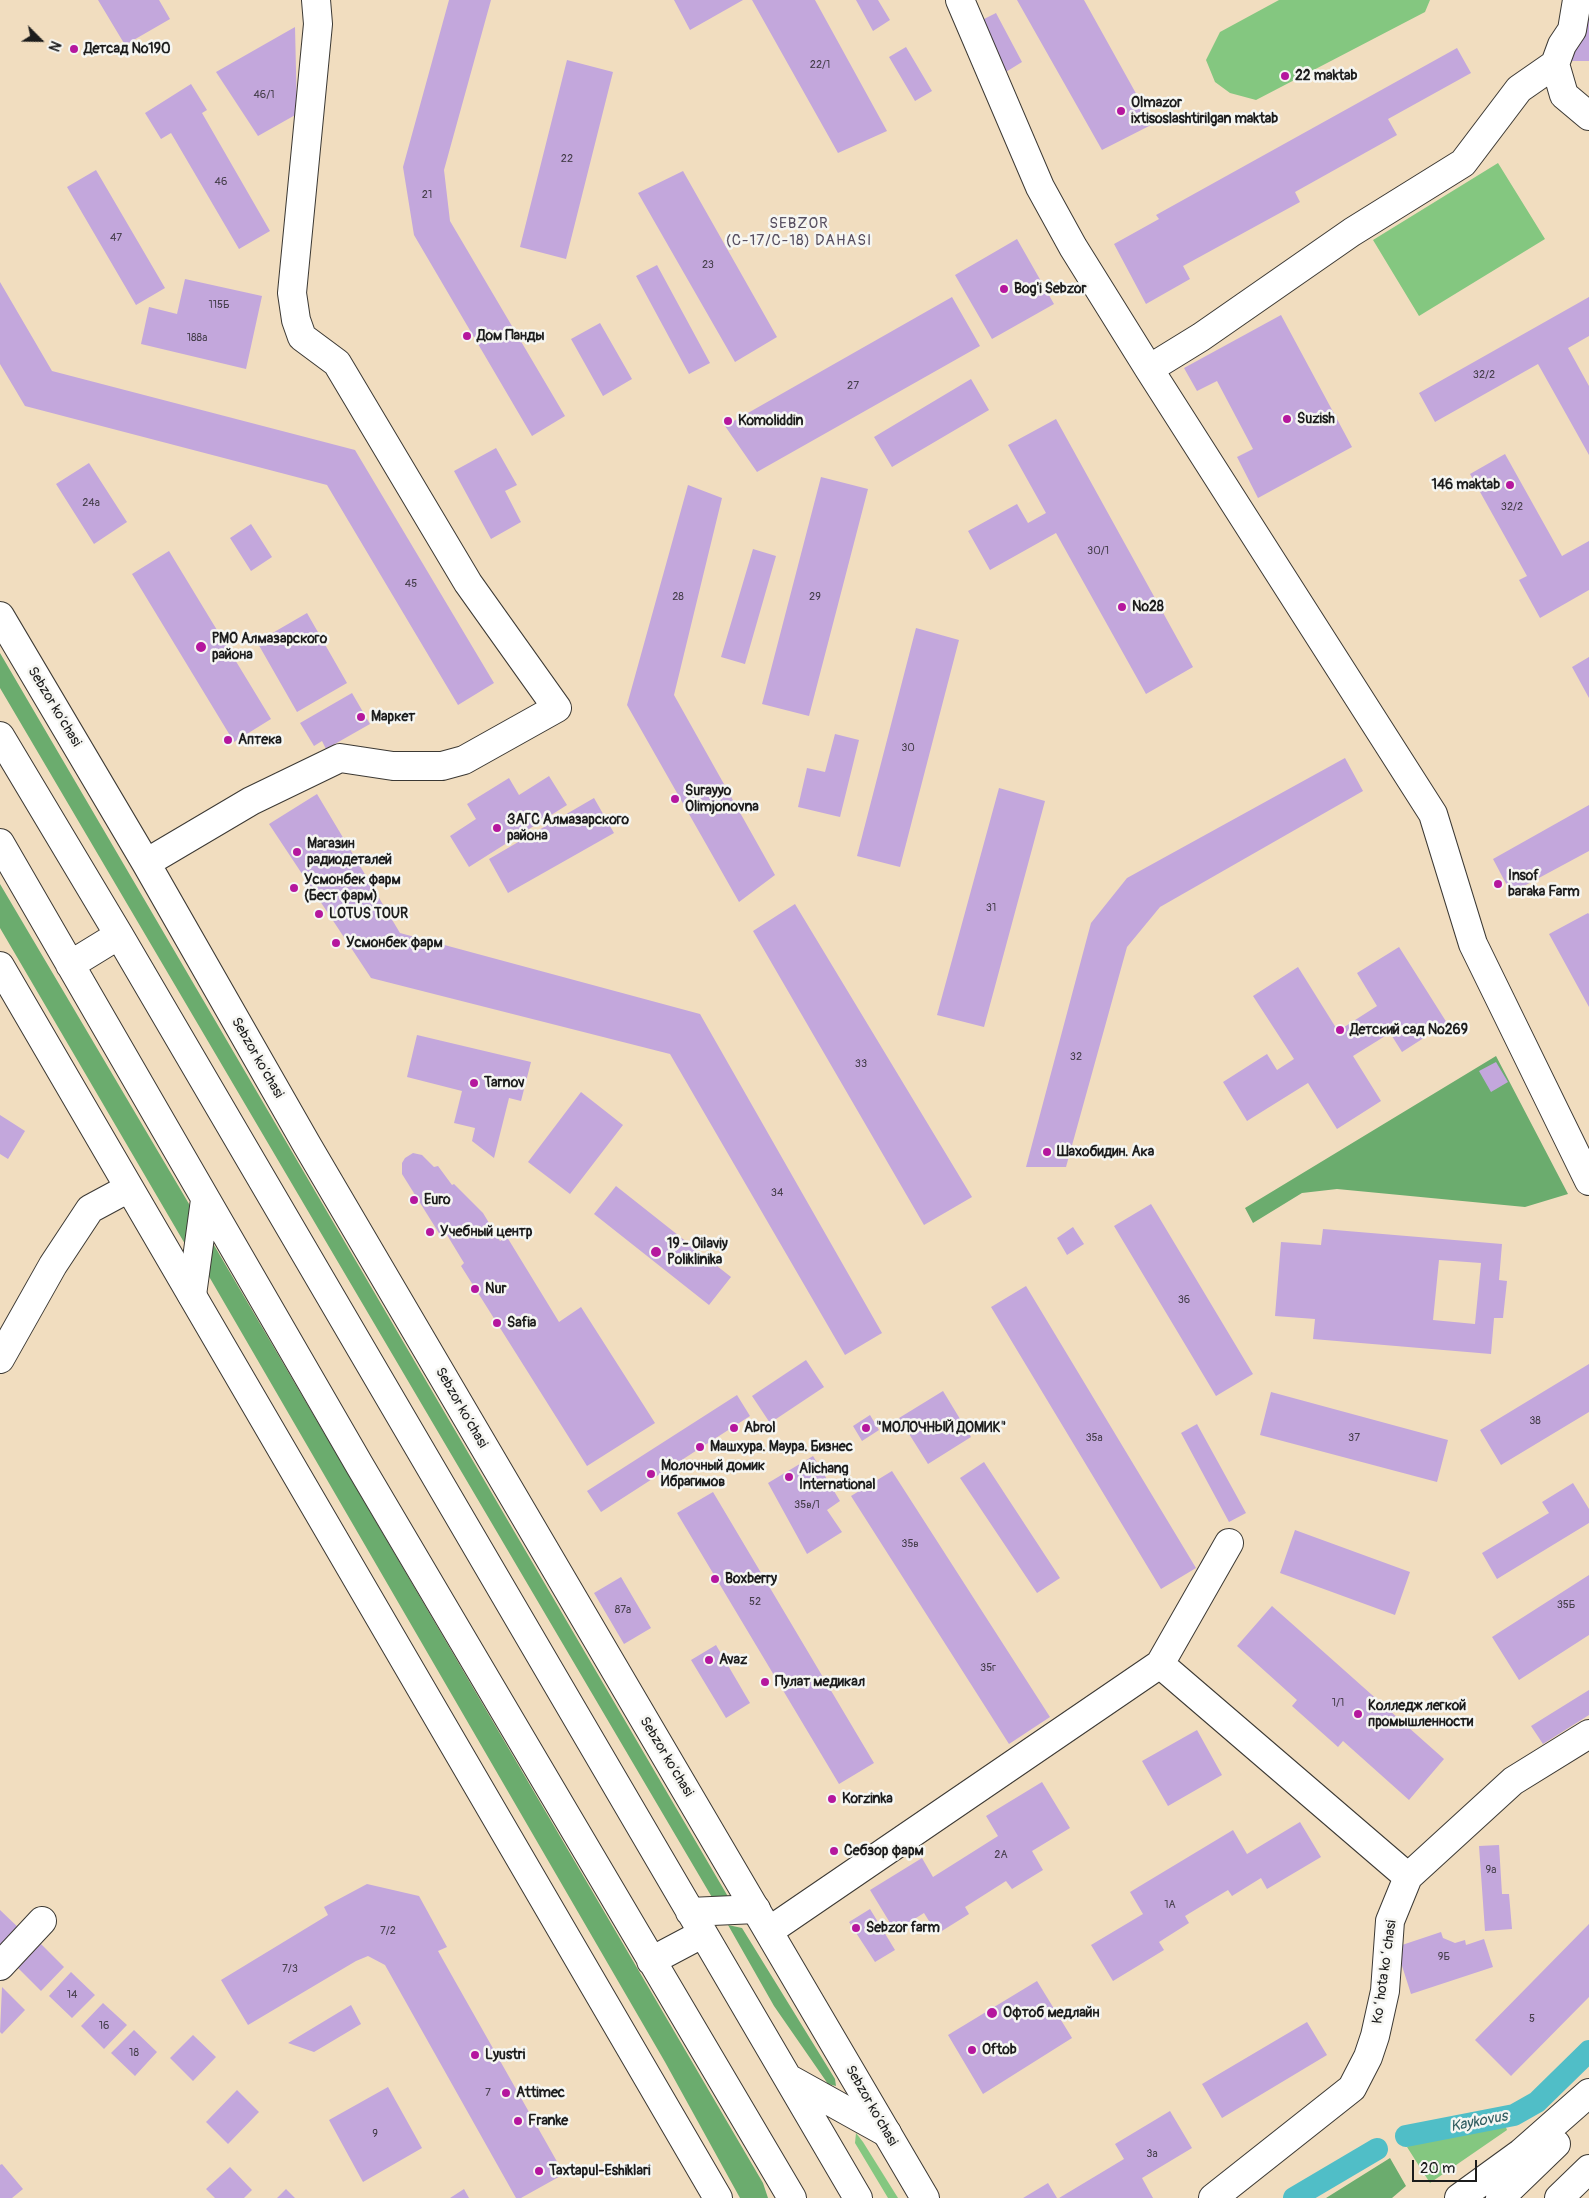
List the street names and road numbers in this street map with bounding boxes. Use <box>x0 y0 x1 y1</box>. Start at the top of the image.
street label: Sebzor ko‘chasi <box>24 664 84 750</box>
street label: Sebzor ko‘chasi <box>227 1015 287 1101</box>
street label: Sebzor ko‘chasi <box>431 1365 491 1451</box>
street label: Sebzor ko‘chasi <box>636 1714 696 1800</box>
street label: Koʻhota koʻchasi <box>1369 1919 1401 2025</box>
street label: Sebzor ko‘chasi <box>841 2063 901 2149</box>

